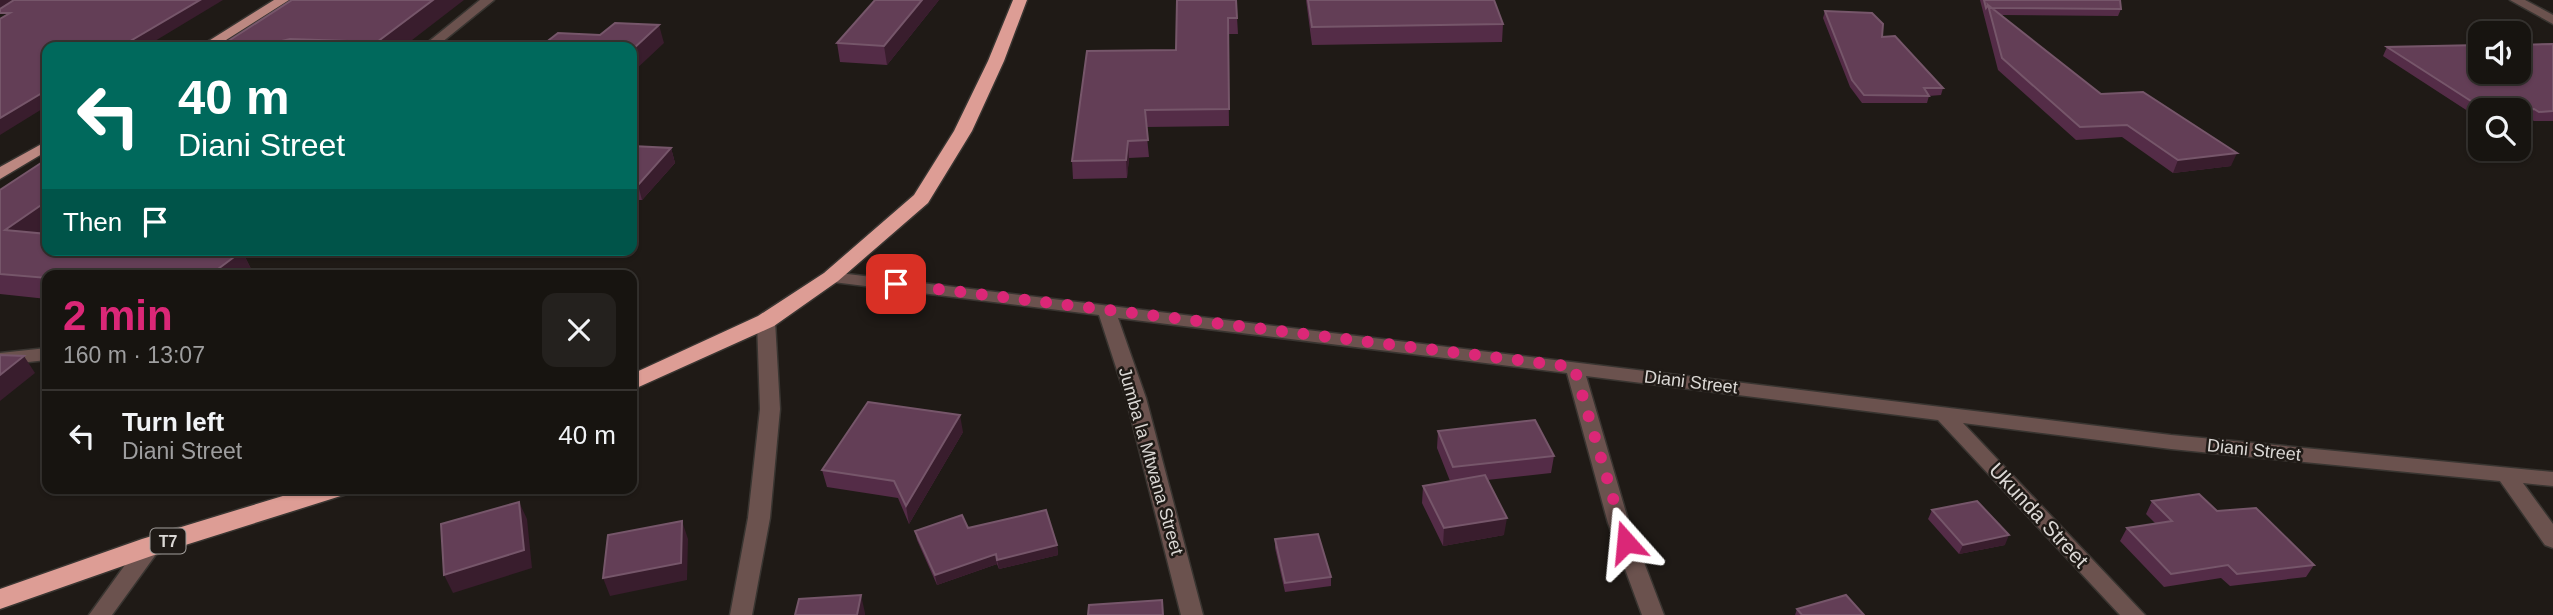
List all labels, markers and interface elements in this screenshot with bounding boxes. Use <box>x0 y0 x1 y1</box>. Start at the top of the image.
map controls <box>2468 21 2531 161</box>
button: sound <box>2468 21 2531 84</box>
icon: left <box>63 70 154 161</box>
text: 40 m <box>178 70 290 124</box>
button: search <box>2468 98 2531 161</box>
text: Diani Street <box>178 127 345 163</box>
icon: arrive <box>136 203 174 241</box>
text: Then <box>63 207 122 237</box>
pin <box>866 254 926 314</box>
icon: arrive <box>877 265 915 303</box>
text: 2 min <box>63 292 173 339</box>
button: close <box>542 293 616 367</box>
text: 160 m · 13:07 <box>63 342 205 368</box>
street label: Jumba la Mtwana Street <box>1115 365 1187 557</box>
street label: Diani Street <box>1643 366 1739 398</box>
text: Turn left <box>122 407 224 437</box>
icon: left <box>63 417 101 455</box>
text: 40 m <box>558 420 616 450</box>
street label: Diani Street <box>2206 435 2302 465</box>
text: Diani Street <box>122 438 242 464</box>
street label: Ukunda Street <box>1985 458 2093 572</box>
position arrow <box>1589 505 1663 579</box>
road number: T7 <box>150 528 186 554</box>

